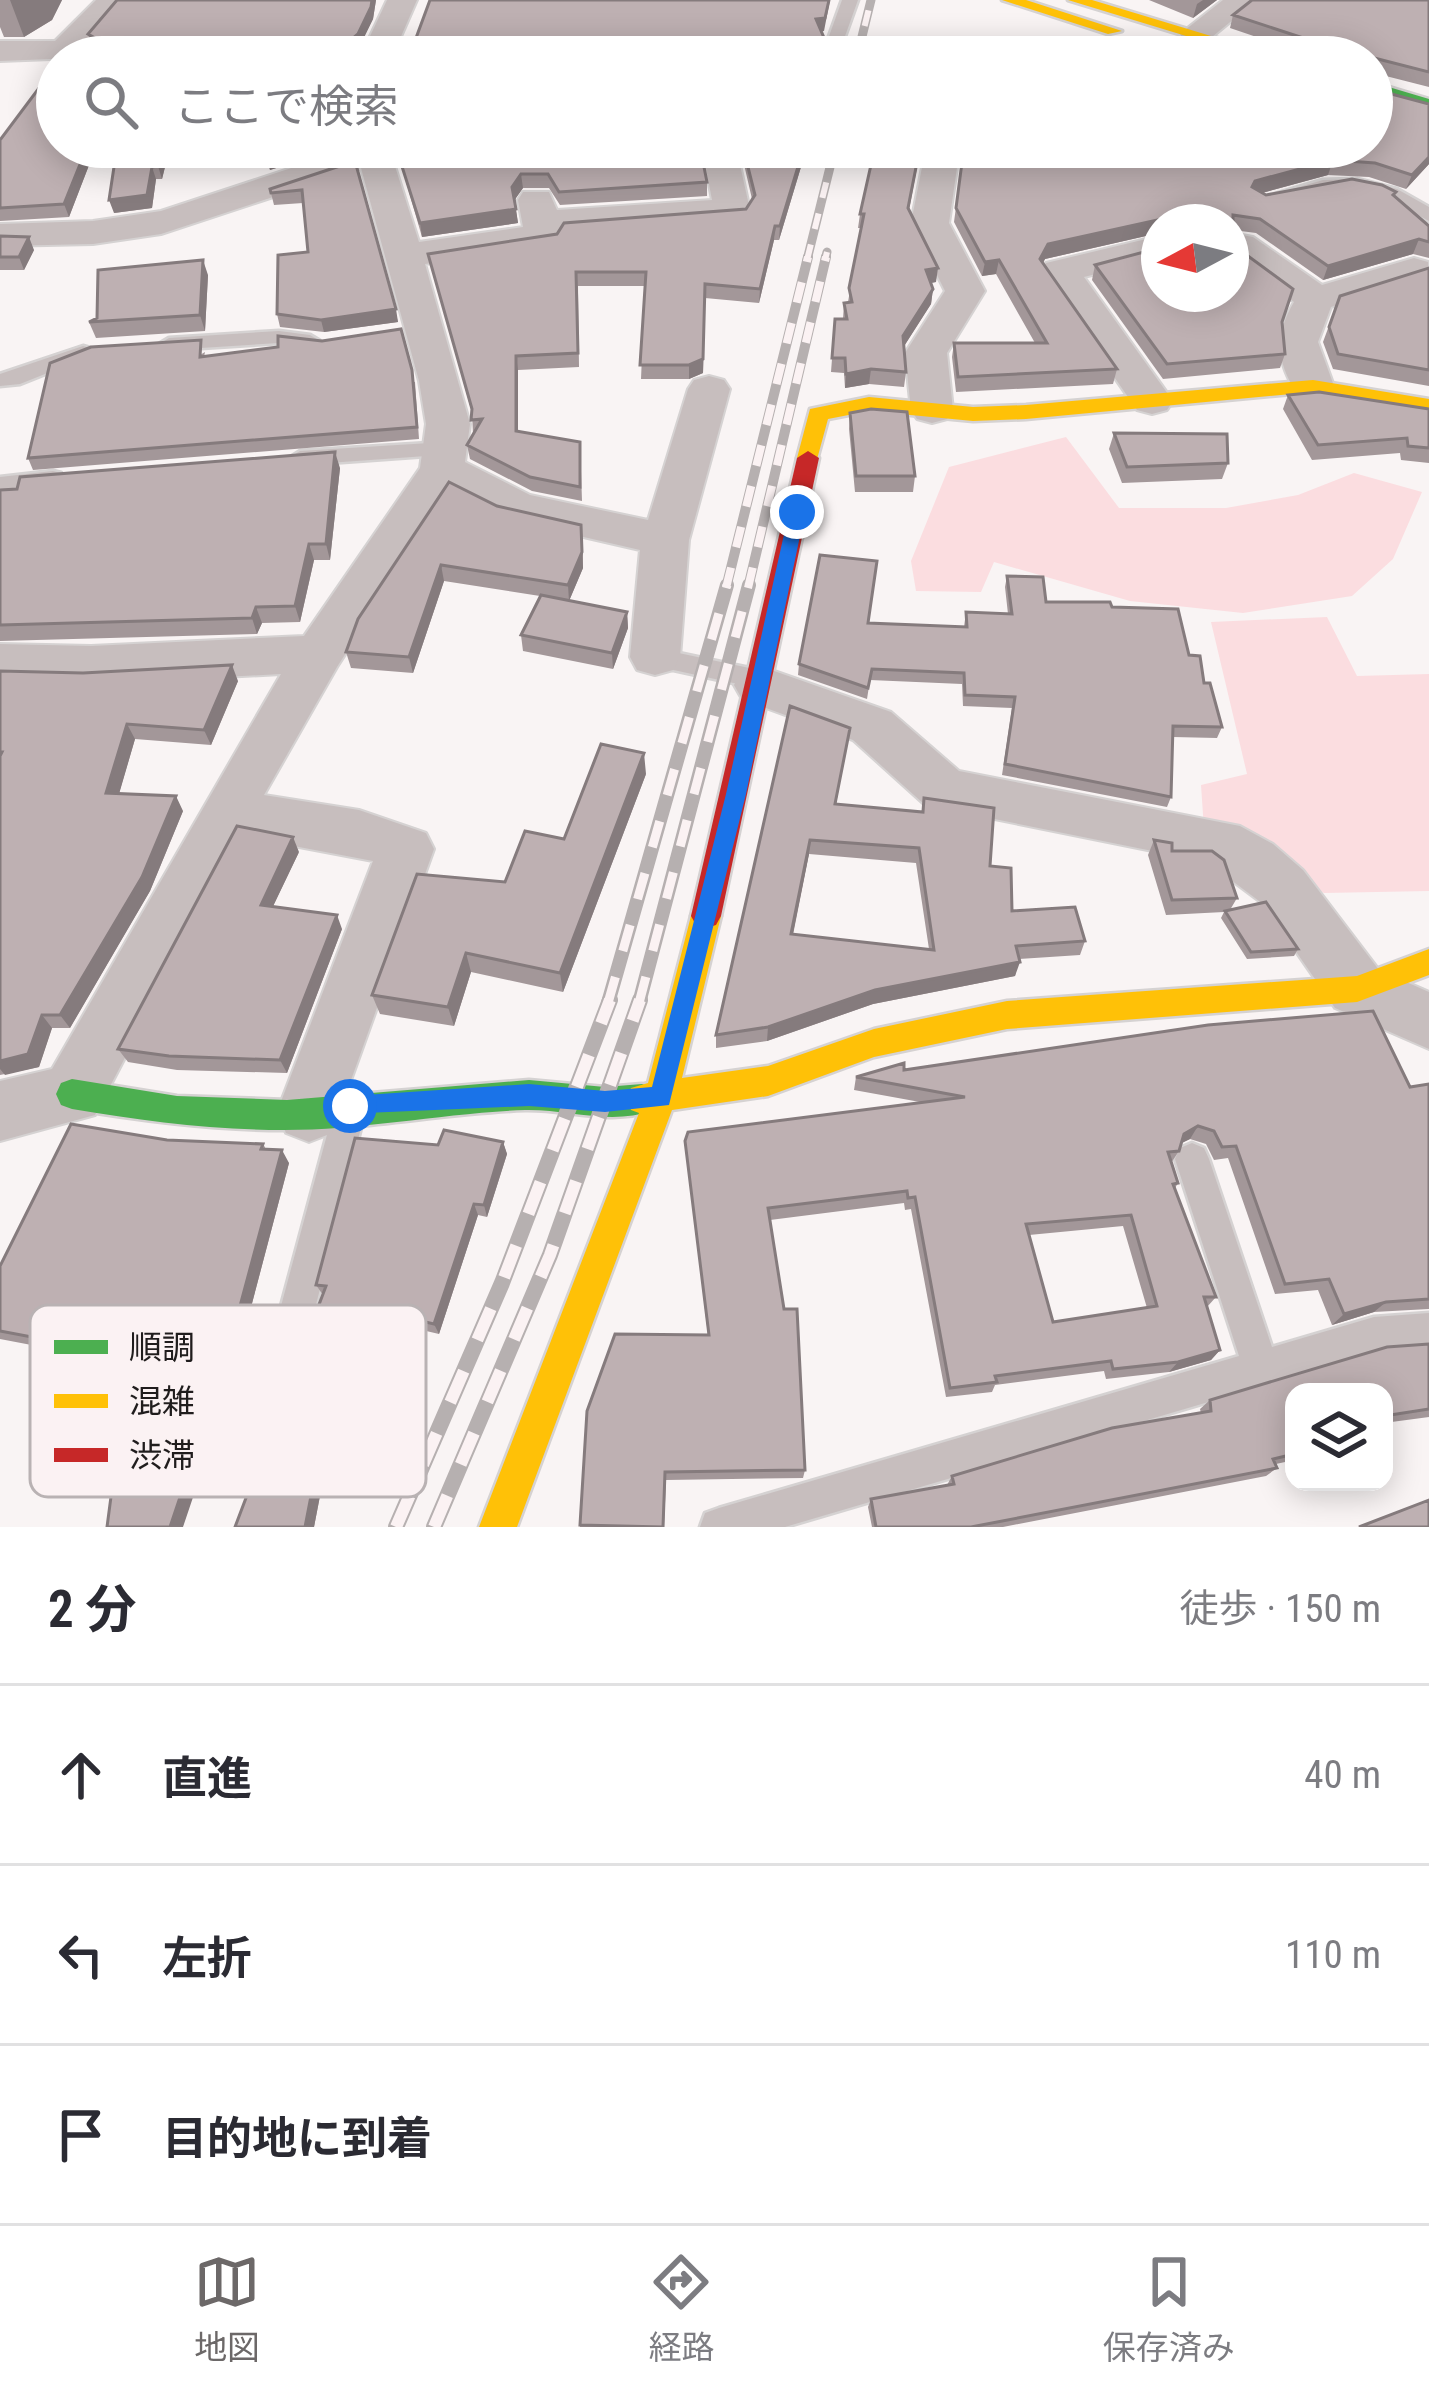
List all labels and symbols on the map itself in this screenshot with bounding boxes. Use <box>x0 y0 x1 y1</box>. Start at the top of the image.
north arrow <box>1141 204 1249 312</box>
route end <box>770 485 824 539</box>
route start <box>323 1079 377 1133</box>
legend <box>30 1305 426 1497</box>
text: 順調 <box>129 1328 195 1367</box>
text: 混雑 <box>129 1382 195 1421</box>
text: 渋滞 <box>129 1436 195 1475</box>

